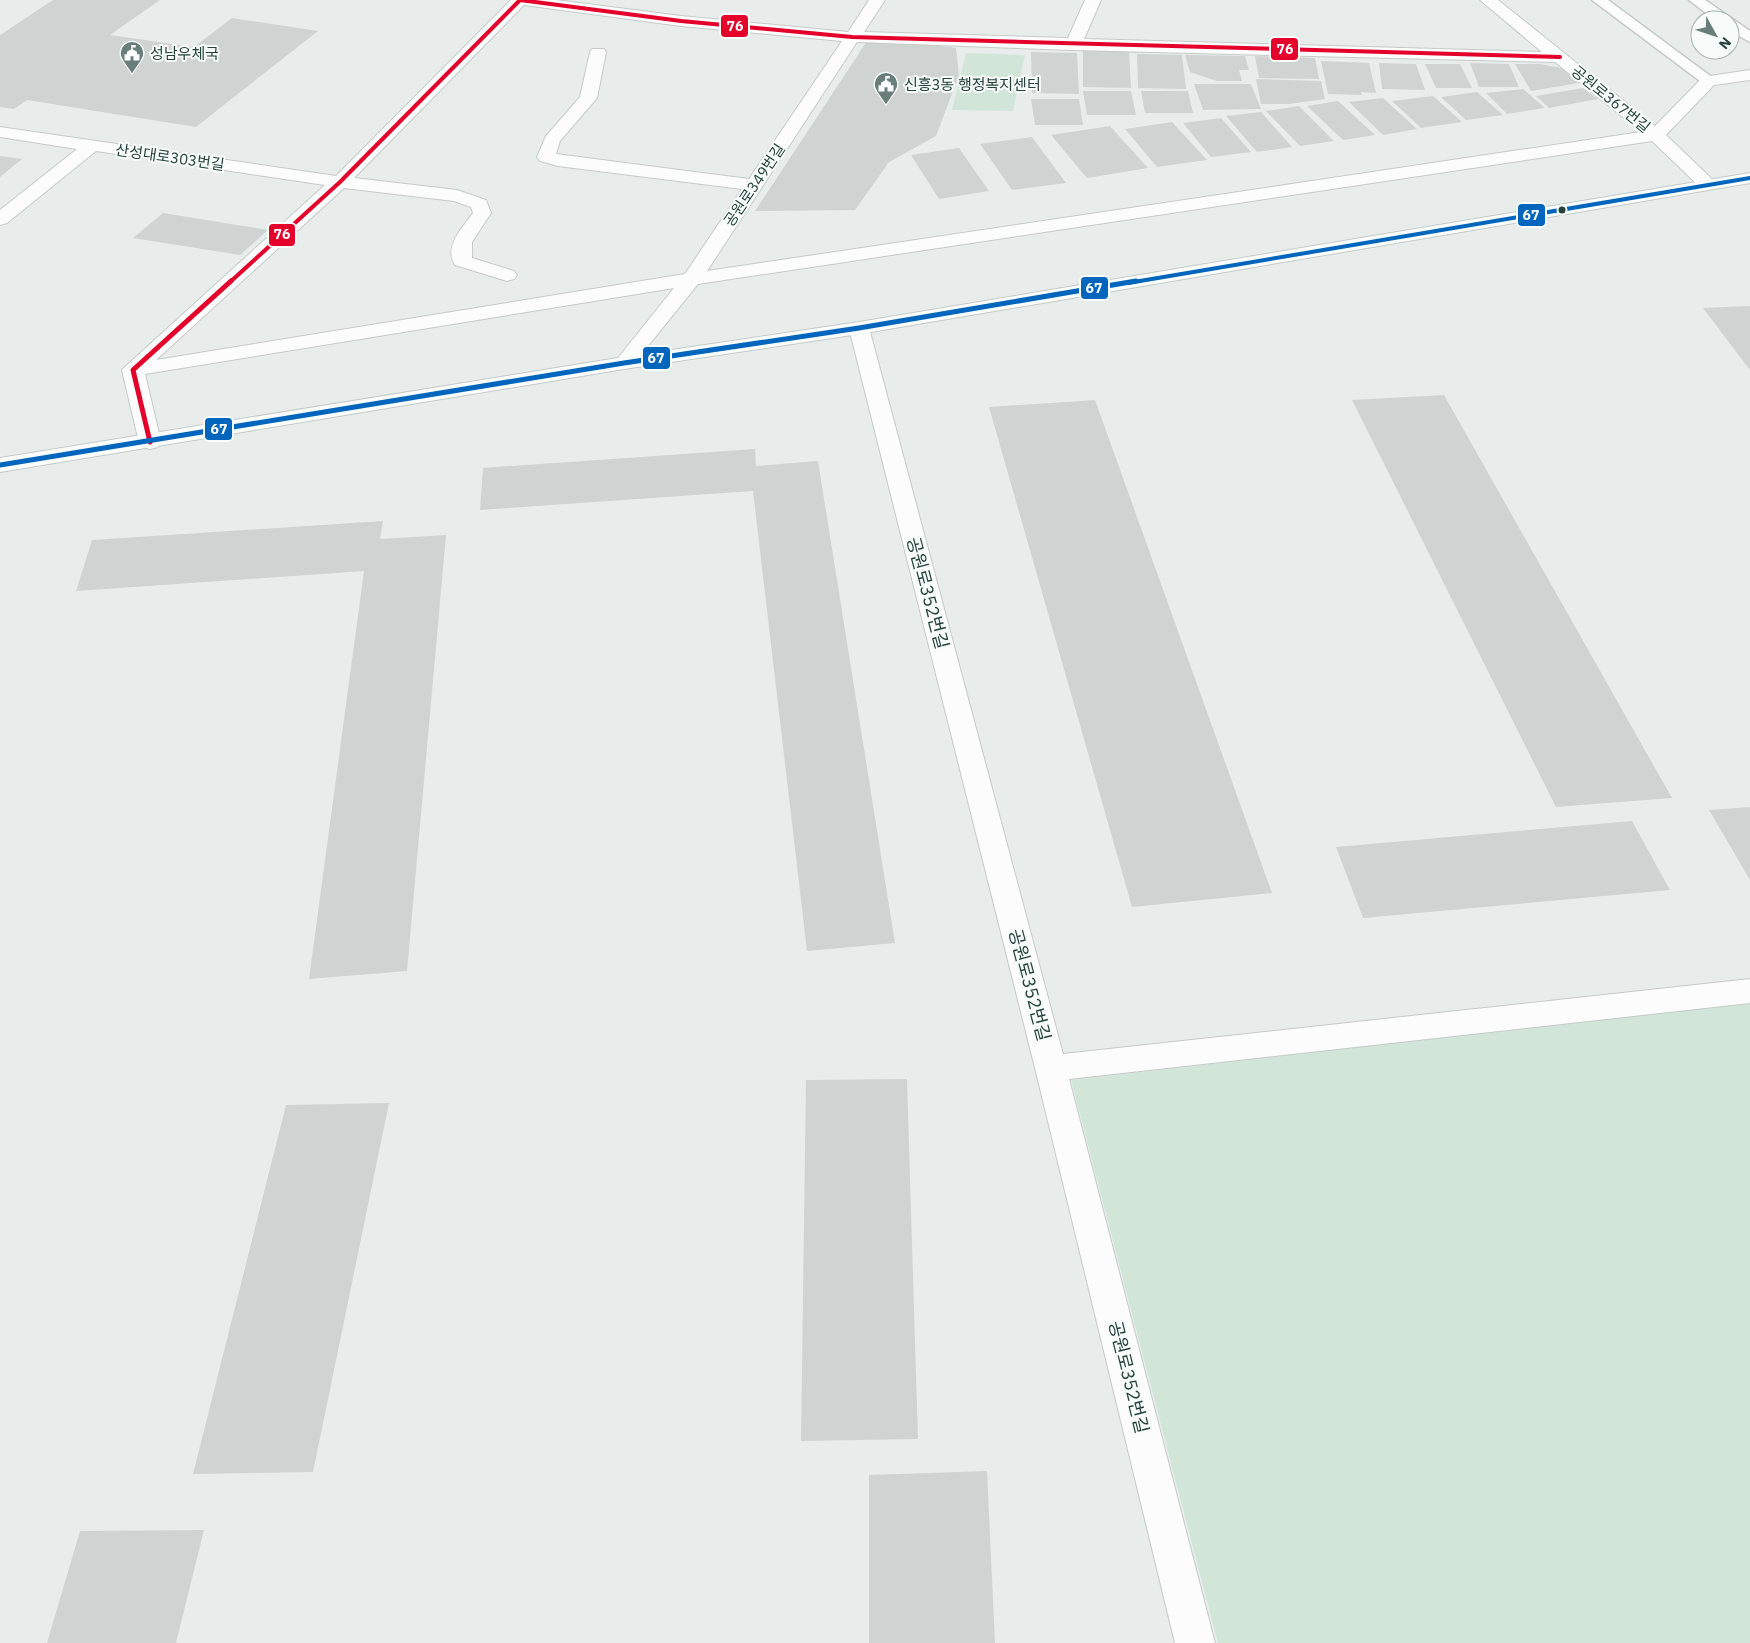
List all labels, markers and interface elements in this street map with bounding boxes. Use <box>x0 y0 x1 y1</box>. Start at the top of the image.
north arrow <box>1690 10 1740 60</box>
line badge: 76 <box>720 14 749 38</box>
text: 76 <box>727 17 743 35</box>
text: N <box>1715 34 1735 53</box>
line badge: 76 <box>1270 37 1299 61</box>
public building icon: 성남우체국 <box>119 40 145 74</box>
text: 76 <box>1277 40 1293 58</box>
place label: 성남우체국 <box>150 44 219 63</box>
street label: 공원로367번길 <box>1568 61 1654 137</box>
public building icon: 신흥3동 행정복지센터 <box>873 71 899 105</box>
place label: 신흥3동 행정복지센터 <box>904 75 1041 94</box>
street label: 산성대로303번길 <box>114 140 226 174</box>
street label: 공원로349번길 <box>719 140 789 230</box>
line badge: 67 <box>1517 203 1546 227</box>
unlabelled marker <box>1557 205 1567 215</box>
text: 67 <box>1523 206 1539 224</box>
line badge: 76 <box>268 223 296 247</box>
text: 76 <box>274 225 290 243</box>
line badge: 67 <box>1080 276 1109 300</box>
text: 67 <box>1086 279 1102 297</box>
line badge: 67 <box>642 346 671 370</box>
text: 67 <box>648 349 664 367</box>
line badge: 67 <box>204 417 233 441</box>
text: 67 <box>211 420 227 438</box>
street label: 공원로352번길 <box>902 534 954 652</box>
street label: 공원로352번길 <box>1004 926 1056 1044</box>
street label: 공원로352번길 <box>1104 1318 1154 1436</box>

